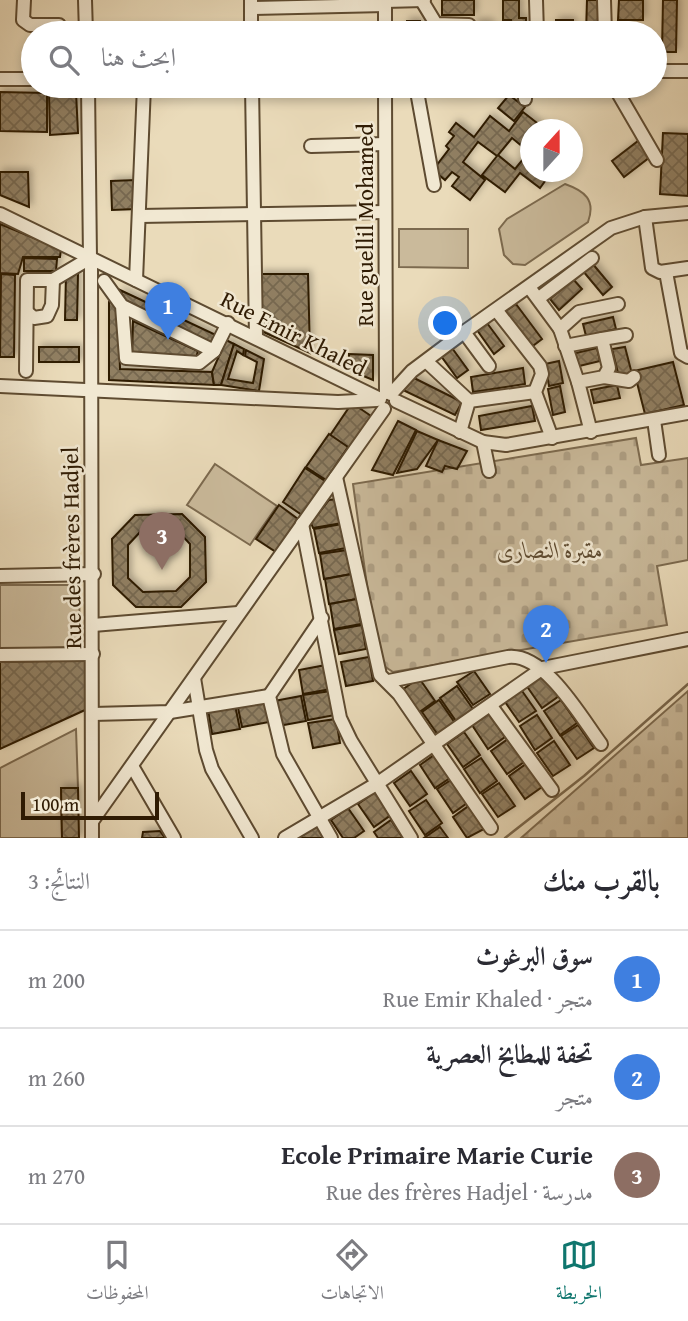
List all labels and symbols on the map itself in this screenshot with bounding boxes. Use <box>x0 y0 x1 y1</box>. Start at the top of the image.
north arrow <box>520 119 583 182</box>
street label: Rue guellil Mohamed <box>348 123 381 327</box>
pin: 1 <box>145 282 191 340</box>
street label: Rue Emir Khaled <box>215 282 373 384</box>
your location <box>428 306 462 340</box>
street label: Rue des frères Hadjel <box>53 447 89 649</box>
pin: 3 <box>139 512 185 570</box>
park label: مقبرة النصارى <box>497 533 603 566</box>
pin: 2 <box>523 605 569 663</box>
scale bar <box>21 789 159 821</box>

